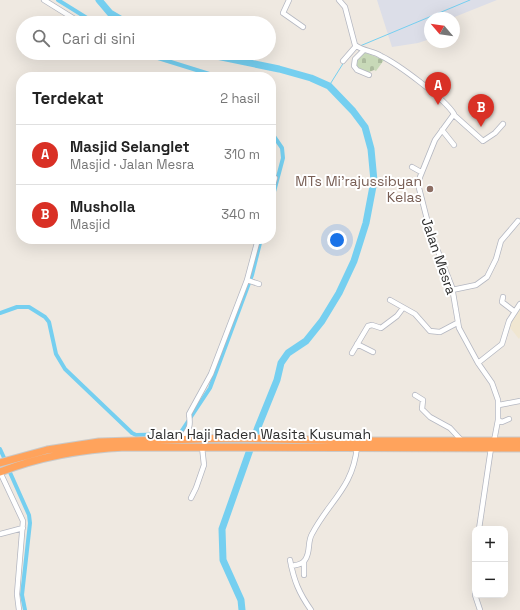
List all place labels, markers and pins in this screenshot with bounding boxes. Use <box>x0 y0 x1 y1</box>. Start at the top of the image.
pin: A <box>425 72 451 105</box>
pin: B <box>468 94 494 127</box>
place label: MTs Mi'rajussibyan Kelas <box>295 172 422 206</box>
marker: MTs Mi'rajussibyan Kelas <box>425 184 435 194</box>

